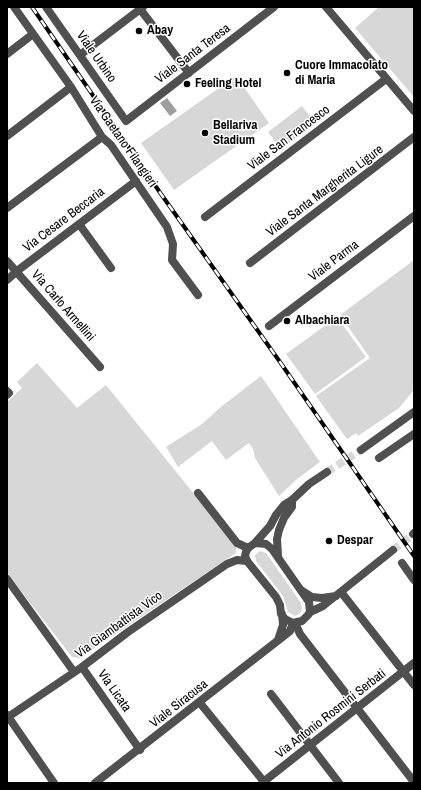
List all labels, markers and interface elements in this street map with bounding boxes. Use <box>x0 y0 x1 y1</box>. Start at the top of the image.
street label: Viale Santa Teresa <box>152 21 234 87</box>
place label: Abay <box>147 23 173 39</box>
marker: Abay <box>134 26 144 36</box>
street label: Viale Urbino <box>73 28 119 86</box>
place label: Cuore Immacolato di Maria <box>295 58 388 89</box>
marker: Cuore Immacolato di Maria <box>282 68 292 78</box>
place label: Feeling Hotel <box>195 76 261 92</box>
marker: Feeling Hotel <box>182 79 192 89</box>
street label: Via Gaetano Filangieri <box>86 93 160 191</box>
street label: Viale San Francesco <box>245 102 333 174</box>
place label: Bellariva Stadium <box>213 118 257 149</box>
marker: Bellariva Stadium <box>200 128 210 138</box>
street label: Viale Santa Margherita Ligure <box>263 142 387 240</box>
street label: Via Cesare Beccaria <box>20 184 108 256</box>
street label: Viale Parma <box>306 237 362 285</box>
street label: Via Carlo Armellini <box>28 267 98 345</box>
place label: Albachiara <box>295 313 350 329</box>
marker: Albachiara <box>282 316 292 326</box>
place label: Despar <box>337 533 373 549</box>
marker: Despar <box>324 536 334 546</box>
street label: Via Giambattista Vico <box>72 588 166 662</box>
street label: Via Antonio Rosmini Serbati <box>273 666 389 762</box>
street label: Via Licata <box>94 667 134 715</box>
street label: Viale Siracusa <box>147 677 211 731</box>

